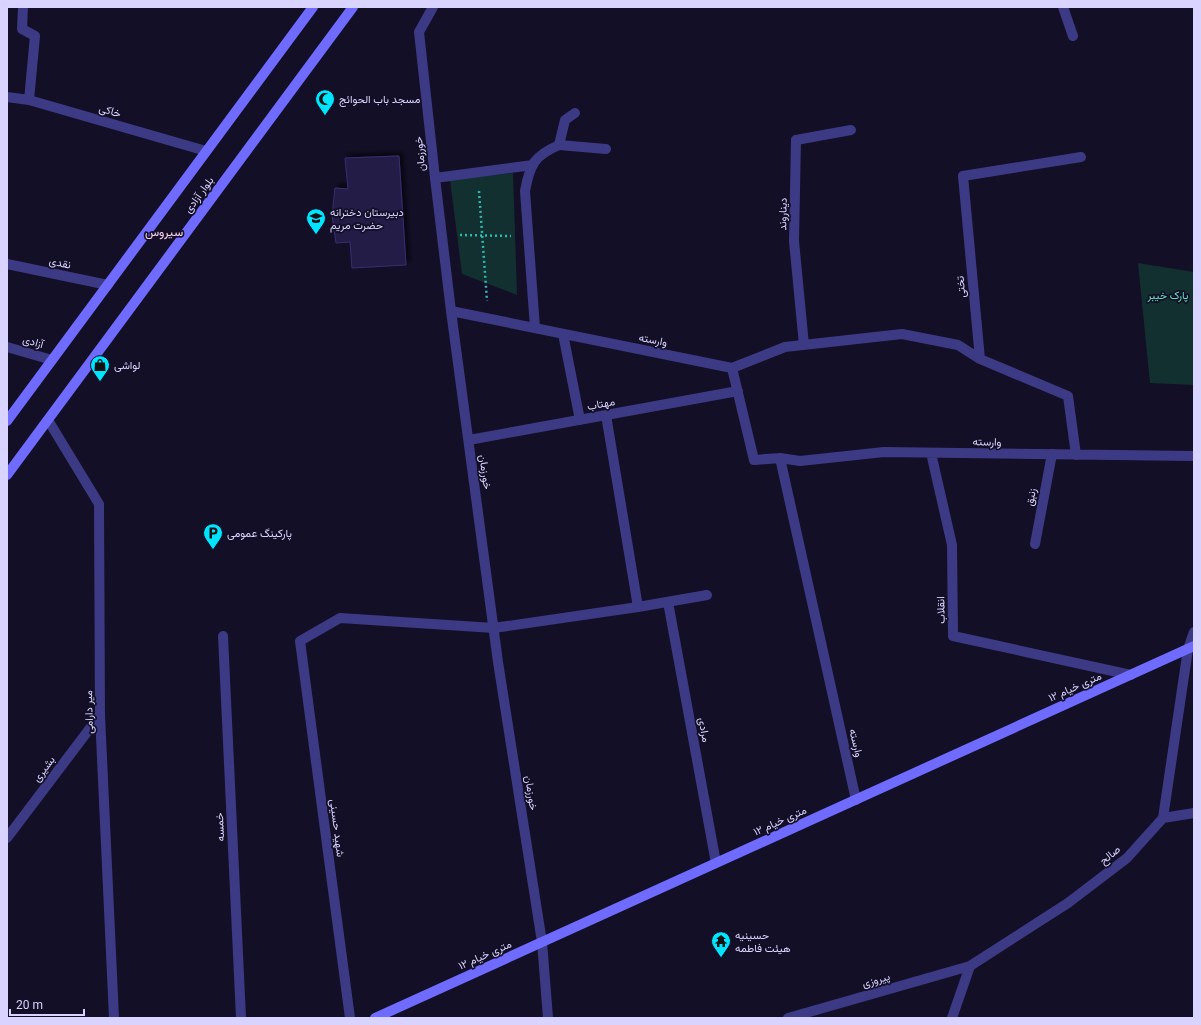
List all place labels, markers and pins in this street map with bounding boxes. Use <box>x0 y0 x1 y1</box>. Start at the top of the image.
mosque icon: مسجد باب الحوائج <box>314 88 336 116</box>
place label: مسجد باب الحوائج <box>339 93 420 107</box>
place label: دبیرستان دخترانه حضرت مریم <box>330 206 404 233</box>
school or university icon: دبیرستان دخترانه حضرت مریم <box>305 207 327 235</box>
shop icon: لواشی <box>89 354 111 382</box>
place label: لواشی <box>114 359 140 372</box>
parking icon: پارکینگ عمومی <box>202 522 224 550</box>
place label: پارکینگ عمومی <box>227 527 292 541</box>
place label: حسینیه هیئت فاطمه <box>735 929 791 955</box>
temple icon: حسینیه هیئت فاطمه <box>710 930 732 958</box>

